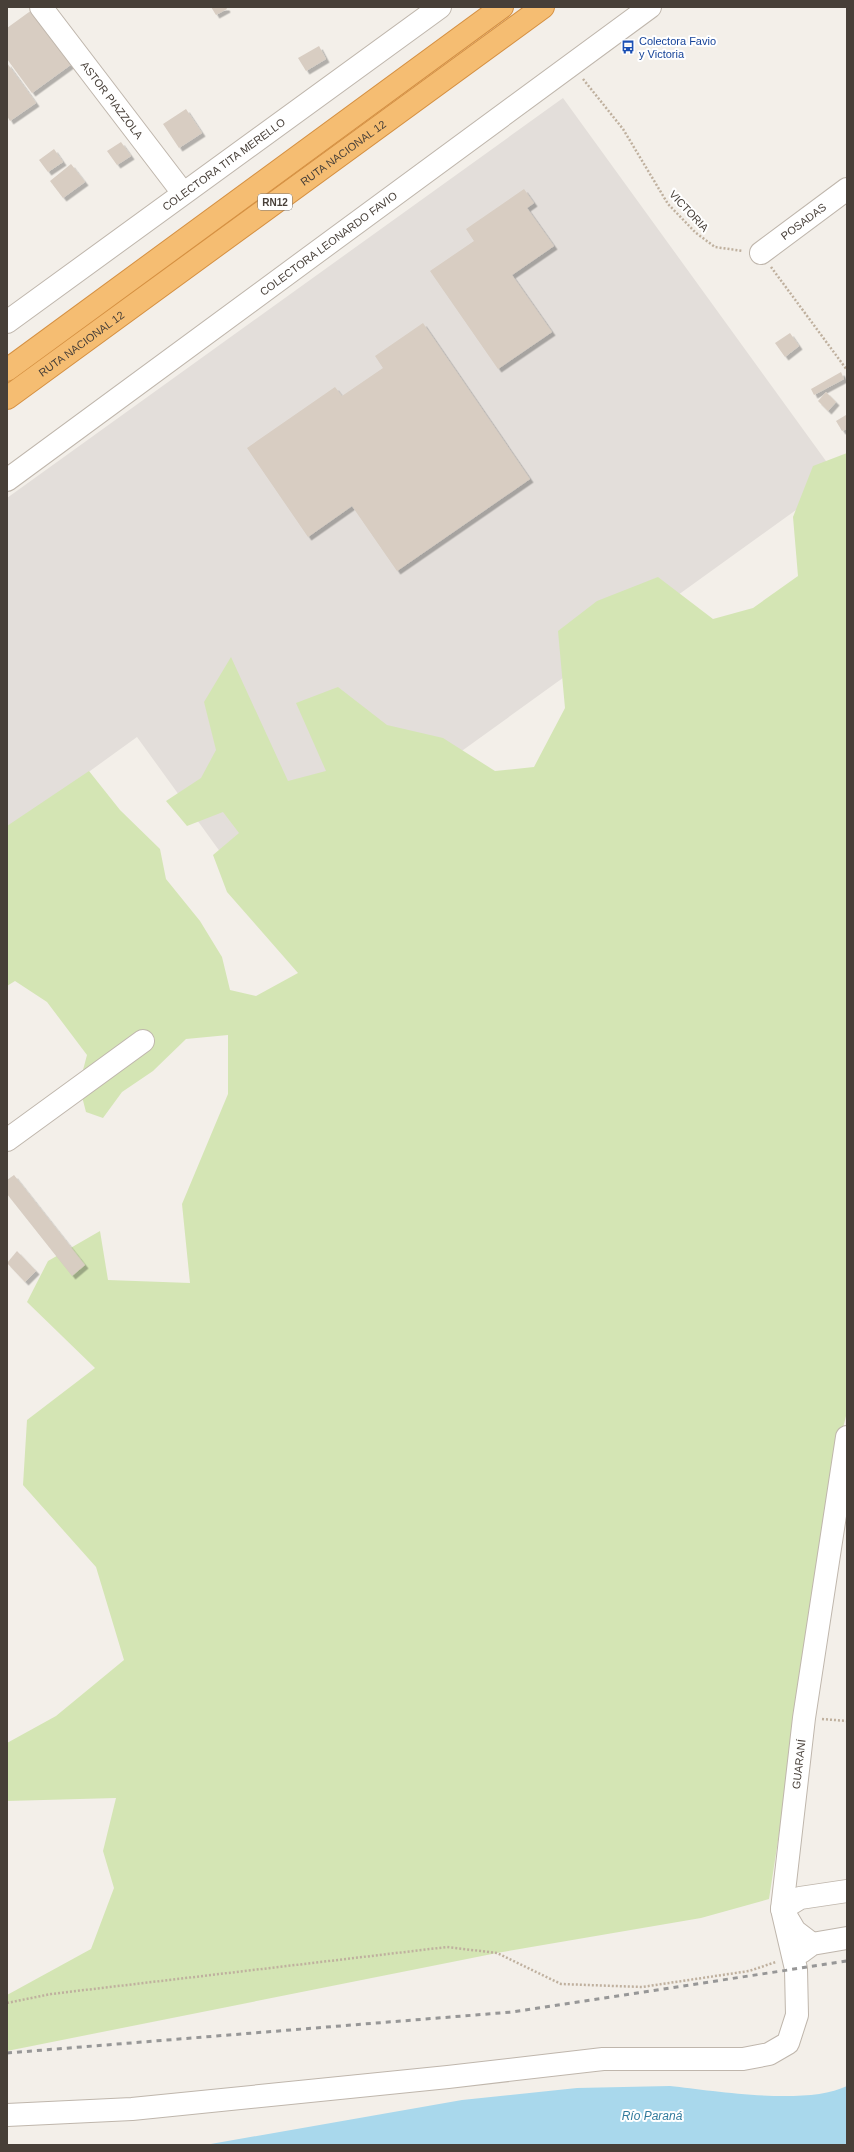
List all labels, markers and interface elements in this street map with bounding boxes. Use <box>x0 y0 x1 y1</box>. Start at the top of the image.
place label: Colectora Favio y Victoria <box>639 35 716 60</box>
bus stop icon: Colectora Favio y Victoria <box>620 39 636 55</box>
street label: ASTOR PIAZZOLA <box>79 59 146 142</box>
street label: COLECTORA TITA MERELLO <box>160 115 288 213</box>
street label: RUTA NACIONAL 12 <box>298 118 388 188</box>
street label: VICTORIA <box>667 188 711 234</box>
street label: COLECTORA LEONARDO FAVIO <box>257 189 400 298</box>
road number: RN12 <box>258 194 292 210</box>
street label: POSADAS <box>779 201 828 242</box>
street label: RUTA NACIONAL 12 <box>36 309 126 379</box>
street label: GUARANÍ <box>790 1738 808 1790</box>
water label: Río Paraná <box>622 2109 683 2123</box>

